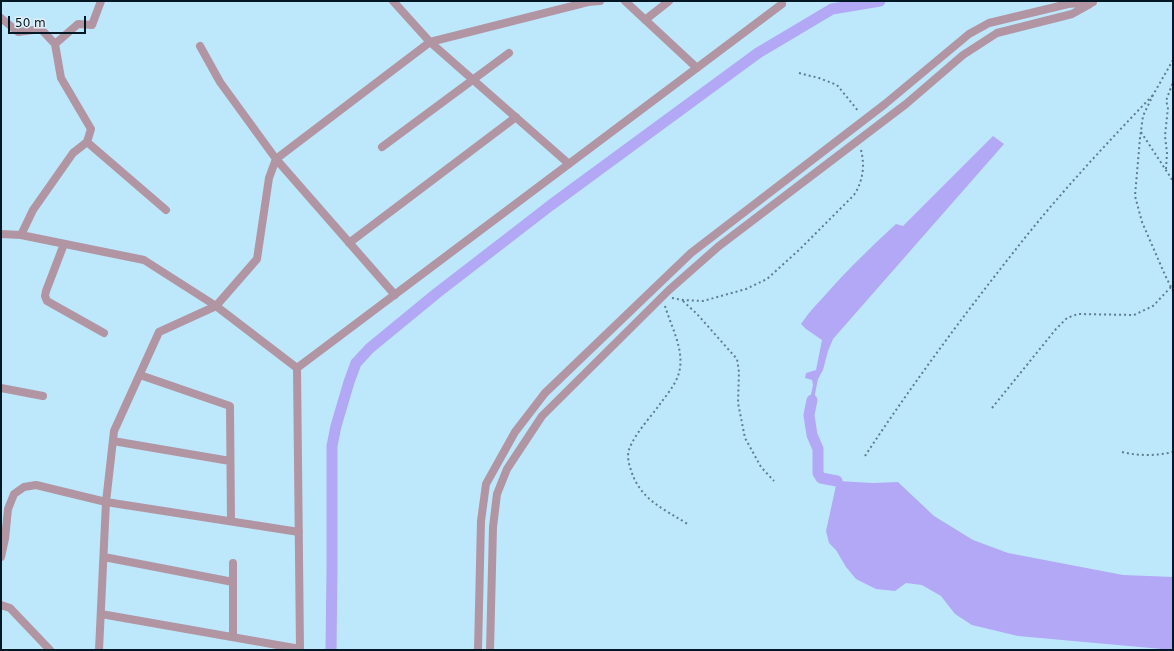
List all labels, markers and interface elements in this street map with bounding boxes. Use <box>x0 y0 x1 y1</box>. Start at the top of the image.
scale bar <box>10 8 88 34</box>
text: 50 m <box>15 16 46 30</box>

